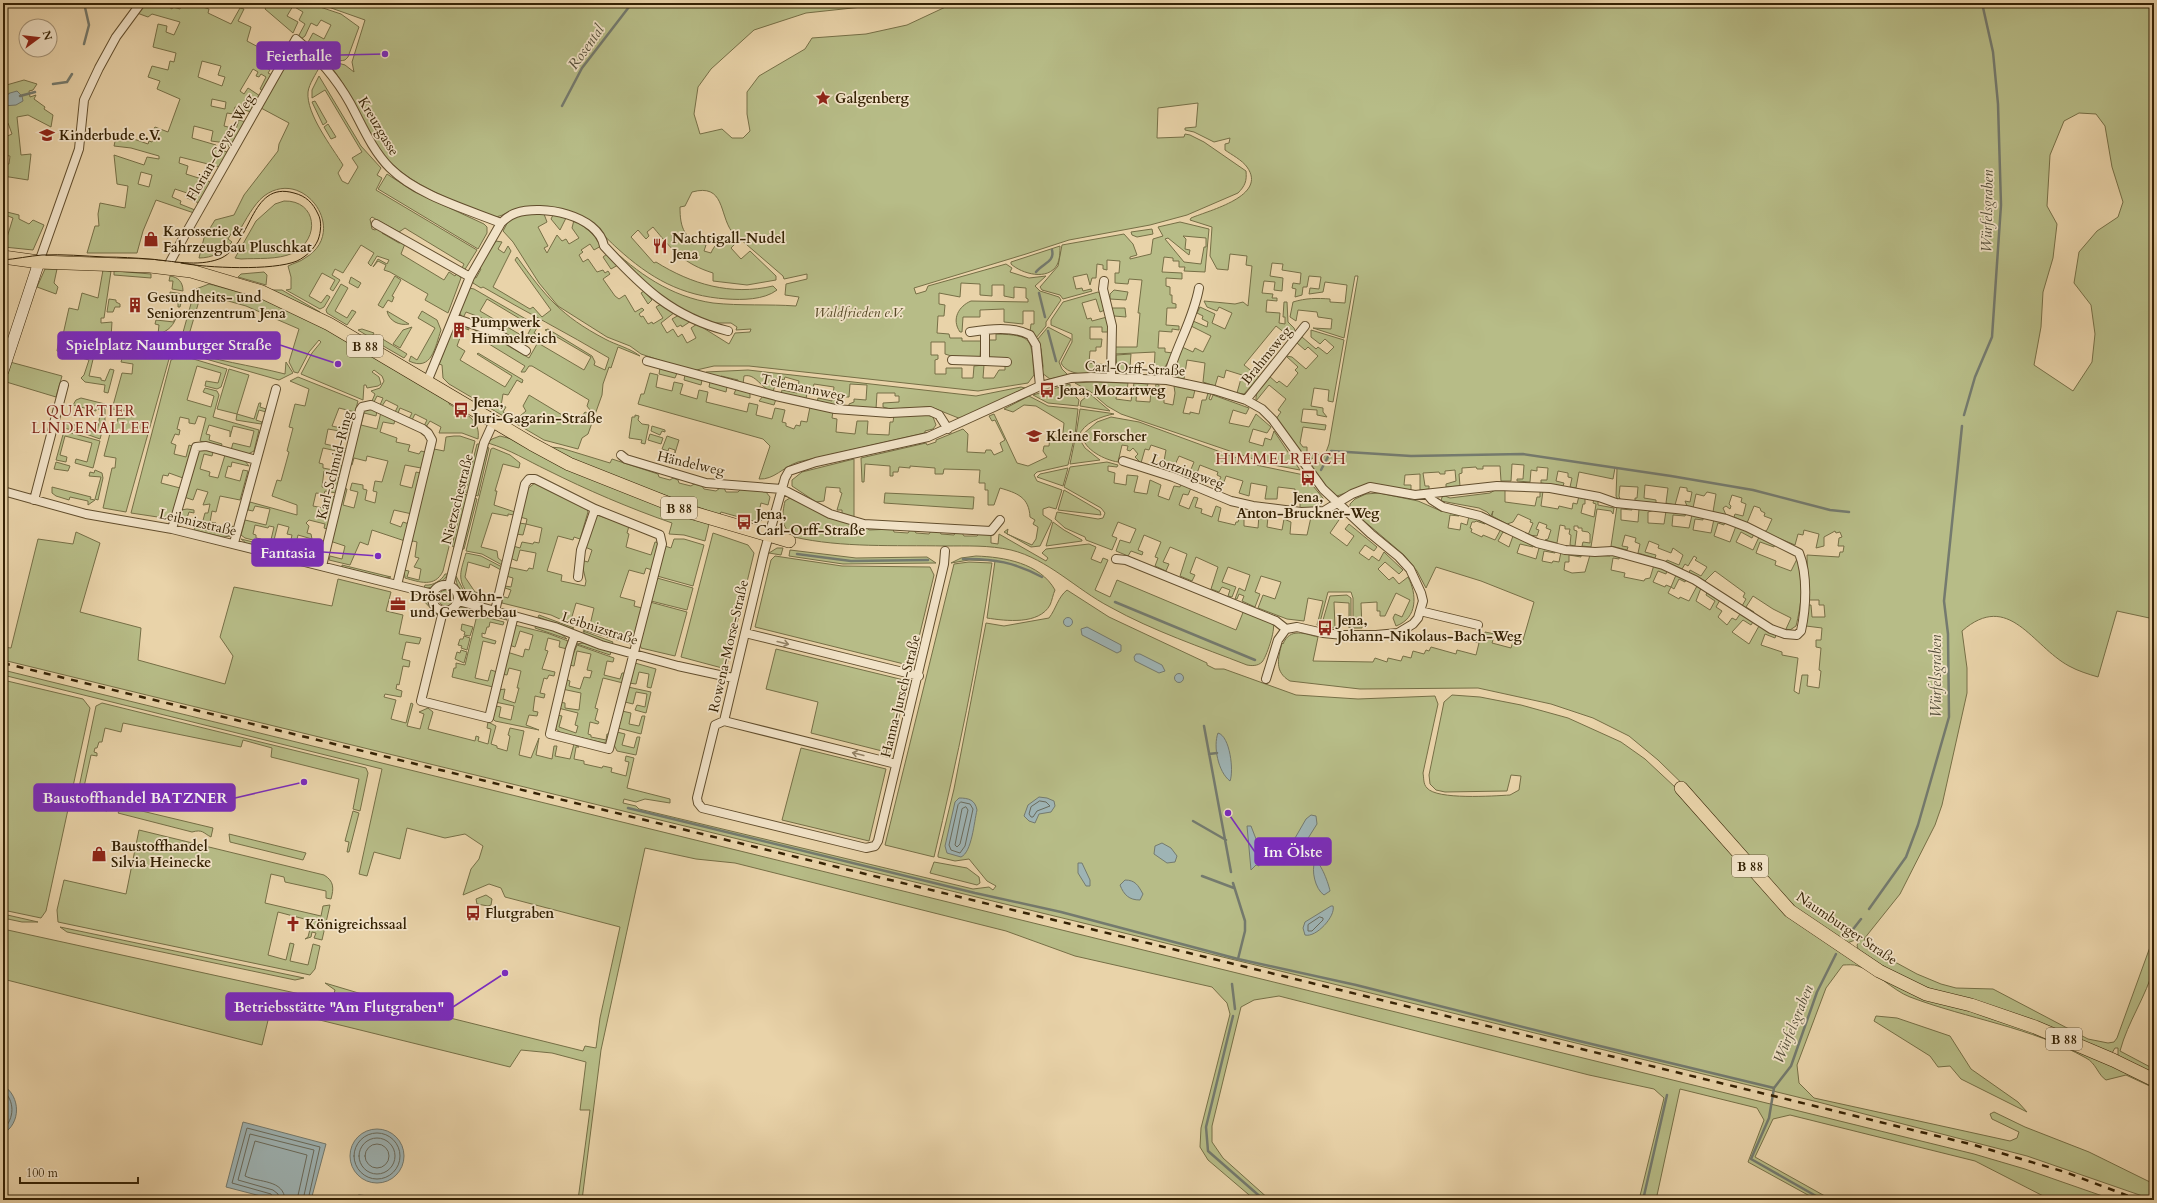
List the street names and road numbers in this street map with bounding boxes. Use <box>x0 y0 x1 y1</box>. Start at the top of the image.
street label: Florian-Geyer-Weg <box>182 90 259 204</box>
street label: Kreuzgasse <box>354 93 404 159</box>
street label: Brahmsweg <box>1237 322 1296 389</box>
road number: B 88 <box>347 335 383 357</box>
street label: Carl-Orff-Straße <box>1084 356 1186 381</box>
street label: Telemannweg <box>759 369 847 406</box>
street label: Karl-Schmid-Ring <box>312 409 357 521</box>
street label: Händelweg <box>655 447 727 480</box>
street label: Lortzingweg <box>1148 449 1227 494</box>
street label: Nietzschestraße <box>437 452 478 547</box>
road number: B 88 <box>661 497 697 519</box>
street label: Leibnizstraße <box>157 504 239 541</box>
street label: Rowena-Morse-Straße <box>704 578 753 714</box>
street label: Leibnizstraße <box>559 607 641 650</box>
street label: Hanna-Jursch-Straße <box>876 633 925 759</box>
road number: B 88 <box>1732 855 1768 877</box>
street label: Naumburger Straße <box>1792 887 1901 969</box>
road number: B 88 <box>2046 1028 2082 1050</box>

